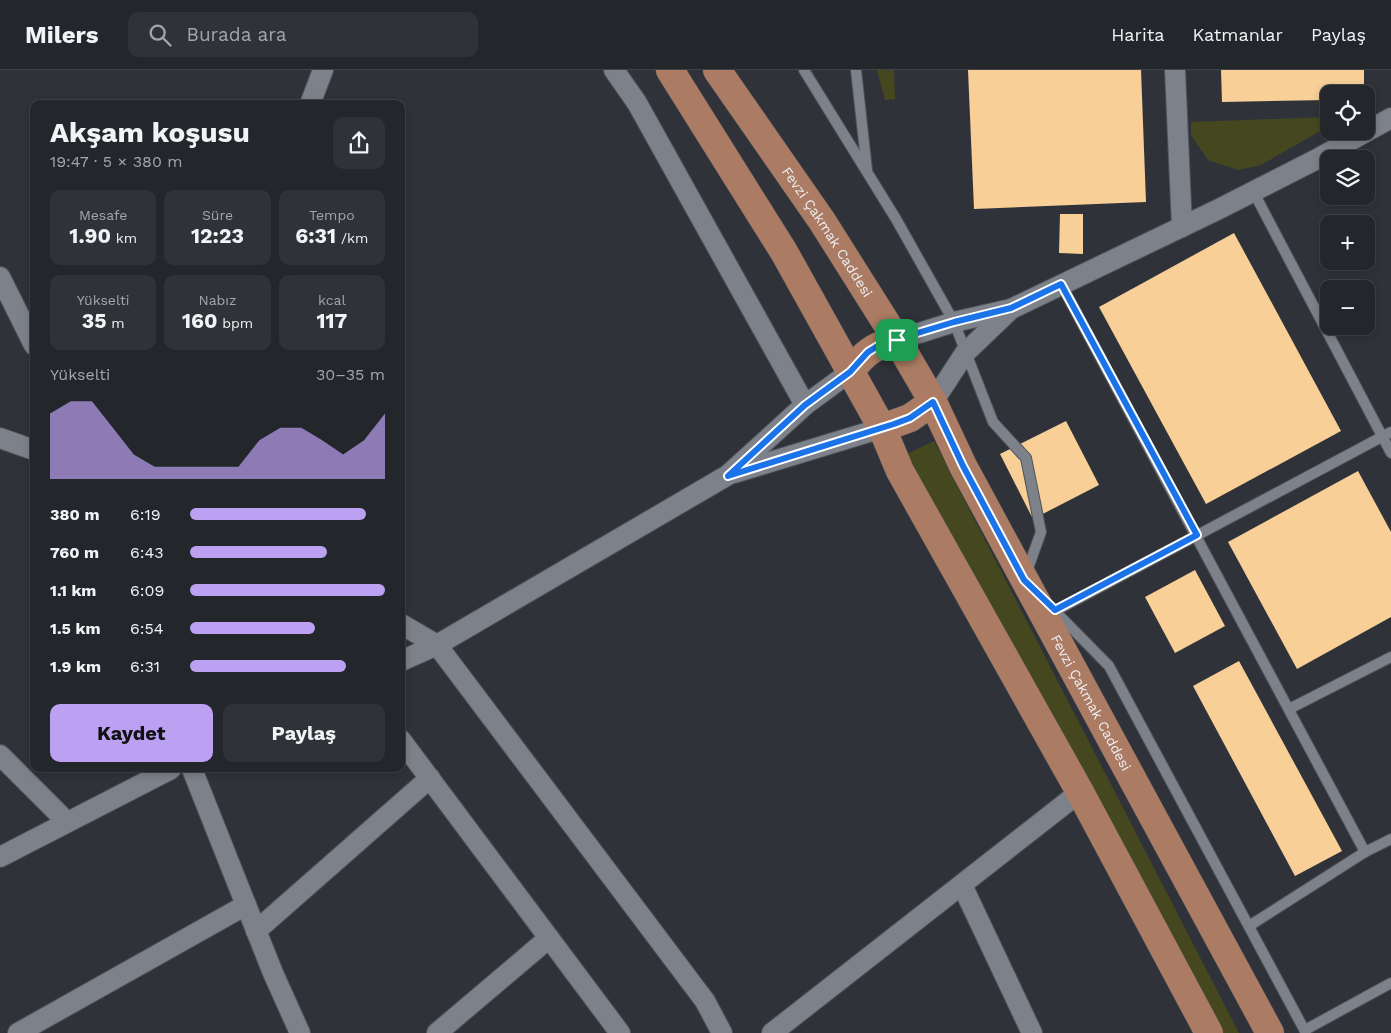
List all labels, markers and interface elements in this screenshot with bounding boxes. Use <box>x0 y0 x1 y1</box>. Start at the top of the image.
search box <box>128 12 478 57</box>
text: Milers <box>25 21 98 49</box>
icon: search <box>146 21 174 49</box>
text: Burada ara <box>186 23 287 46</box>
text: Harita <box>1111 24 1164 45</box>
text: Katmanlar <box>1192 24 1283 45</box>
text: Paylaş <box>1311 24 1366 45</box>
map controls <box>1320 85 1375 335</box>
button: locate <box>1320 85 1375 140</box>
text: Akşam koşusu <box>50 116 250 149</box>
button: share <box>333 117 385 169</box>
button: layers <box>1320 150 1375 205</box>
text: 19:47 · 5 × 380 m <box>50 152 183 171</box>
street label: Fevzi Çakmak Caddesi <box>779 164 876 300</box>
text: Mesafe <box>79 207 127 223</box>
text: Süre <box>202 207 233 223</box>
text: Tempo <box>309 207 355 223</box>
button: + <box>1320 215 1375 270</box>
text: 1.90 <box>69 223 111 248</box>
text: 12:23 <box>191 223 244 248</box>
text: 6:31 <box>295 223 336 248</box>
text: km <box>111 230 137 246</box>
text: /km <box>336 230 368 246</box>
button: − <box>1320 280 1375 335</box>
text: Yükselti <box>77 292 130 308</box>
text: Nabız <box>198 292 237 308</box>
text: kcal <box>318 292 346 308</box>
text: 35 <box>82 308 106 333</box>
text: 160 <box>182 308 217 333</box>
text: 117 <box>316 308 347 333</box>
text: m <box>106 315 125 331</box>
text: bpm <box>217 315 253 331</box>
pin <box>876 319 918 361</box>
icon: arrive <box>883 326 911 354</box>
text: Yükselti <box>50 365 110 384</box>
text: 30–35 m <box>316 365 385 384</box>
text: 380 m <box>50 505 99 524</box>
text: 6:19 <box>130 505 161 524</box>
text: 760 m <box>50 543 99 562</box>
text: 6:43 <box>130 543 164 562</box>
text: 1.1 km <box>50 581 96 600</box>
text: 6:09 <box>130 581 164 600</box>
text: 1.5 km <box>50 619 100 638</box>
text: 6:54 <box>130 619 164 638</box>
street label: Fevzi Çakmak Caddesi <box>1048 632 1134 773</box>
text: 1.9 km <box>50 657 101 676</box>
text: 6:31 <box>130 657 160 676</box>
button: Kaydet <box>50 704 213 762</box>
button: Paylaş <box>223 704 385 762</box>

